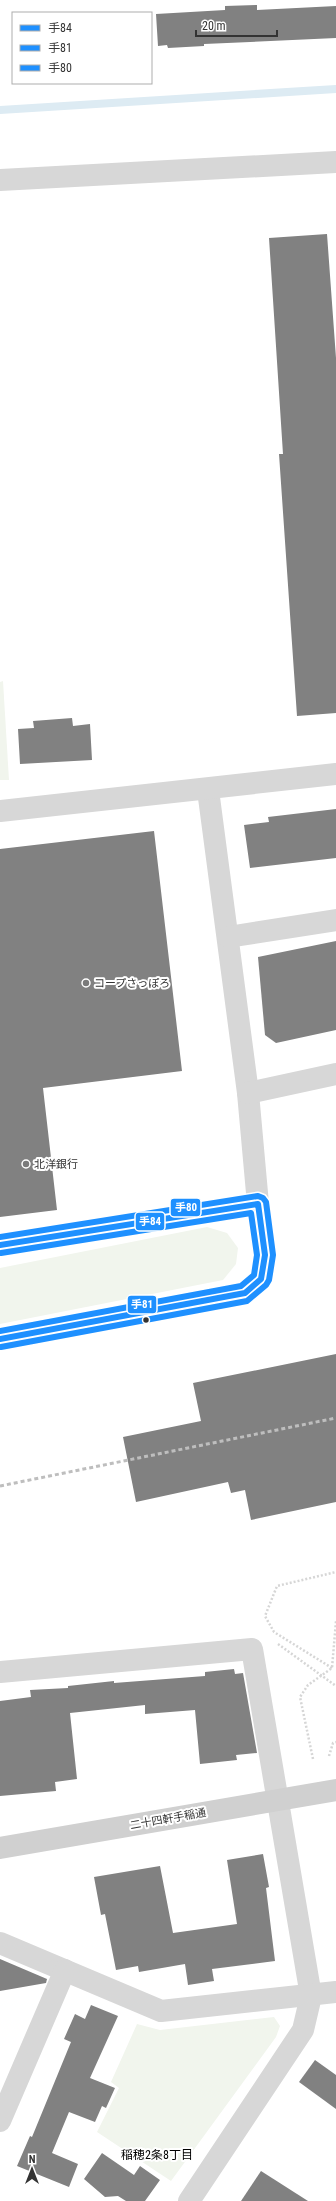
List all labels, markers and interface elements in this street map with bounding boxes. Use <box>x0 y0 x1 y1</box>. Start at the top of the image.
legend <box>12 12 152 84</box>
scale bar <box>196 12 277 38</box>
text: 20 m <box>202 19 226 33</box>
text: 手84 <box>48 21 72 35</box>
text: 手81 <box>48 41 72 55</box>
text: 手80 <box>48 61 72 75</box>
place label: コープさっぽろ <box>94 977 170 990</box>
marker: コープさっぽろ <box>81 978 91 988</box>
place label: 北洋銀行 <box>34 1158 78 1171</box>
marker: 北洋銀行 <box>21 1159 31 1169</box>
line badge: 手80 <box>170 1198 201 1217</box>
text: 手80 <box>175 1201 197 1214</box>
line badge: 手84 <box>135 1212 165 1231</box>
text: 手84 <box>139 1215 161 1228</box>
line badge: 手81 <box>127 1295 157 1314</box>
text: 手81 <box>131 1298 153 1311</box>
unlabelled marker <box>141 1315 151 1325</box>
street label: 二十四軒手稲通 <box>129 1806 207 1832</box>
district label: 稲穂2条8丁目 <box>121 2148 193 2162</box>
north arrow <box>12 2149 52 2189</box>
text: N <box>29 2153 36 2166</box>

